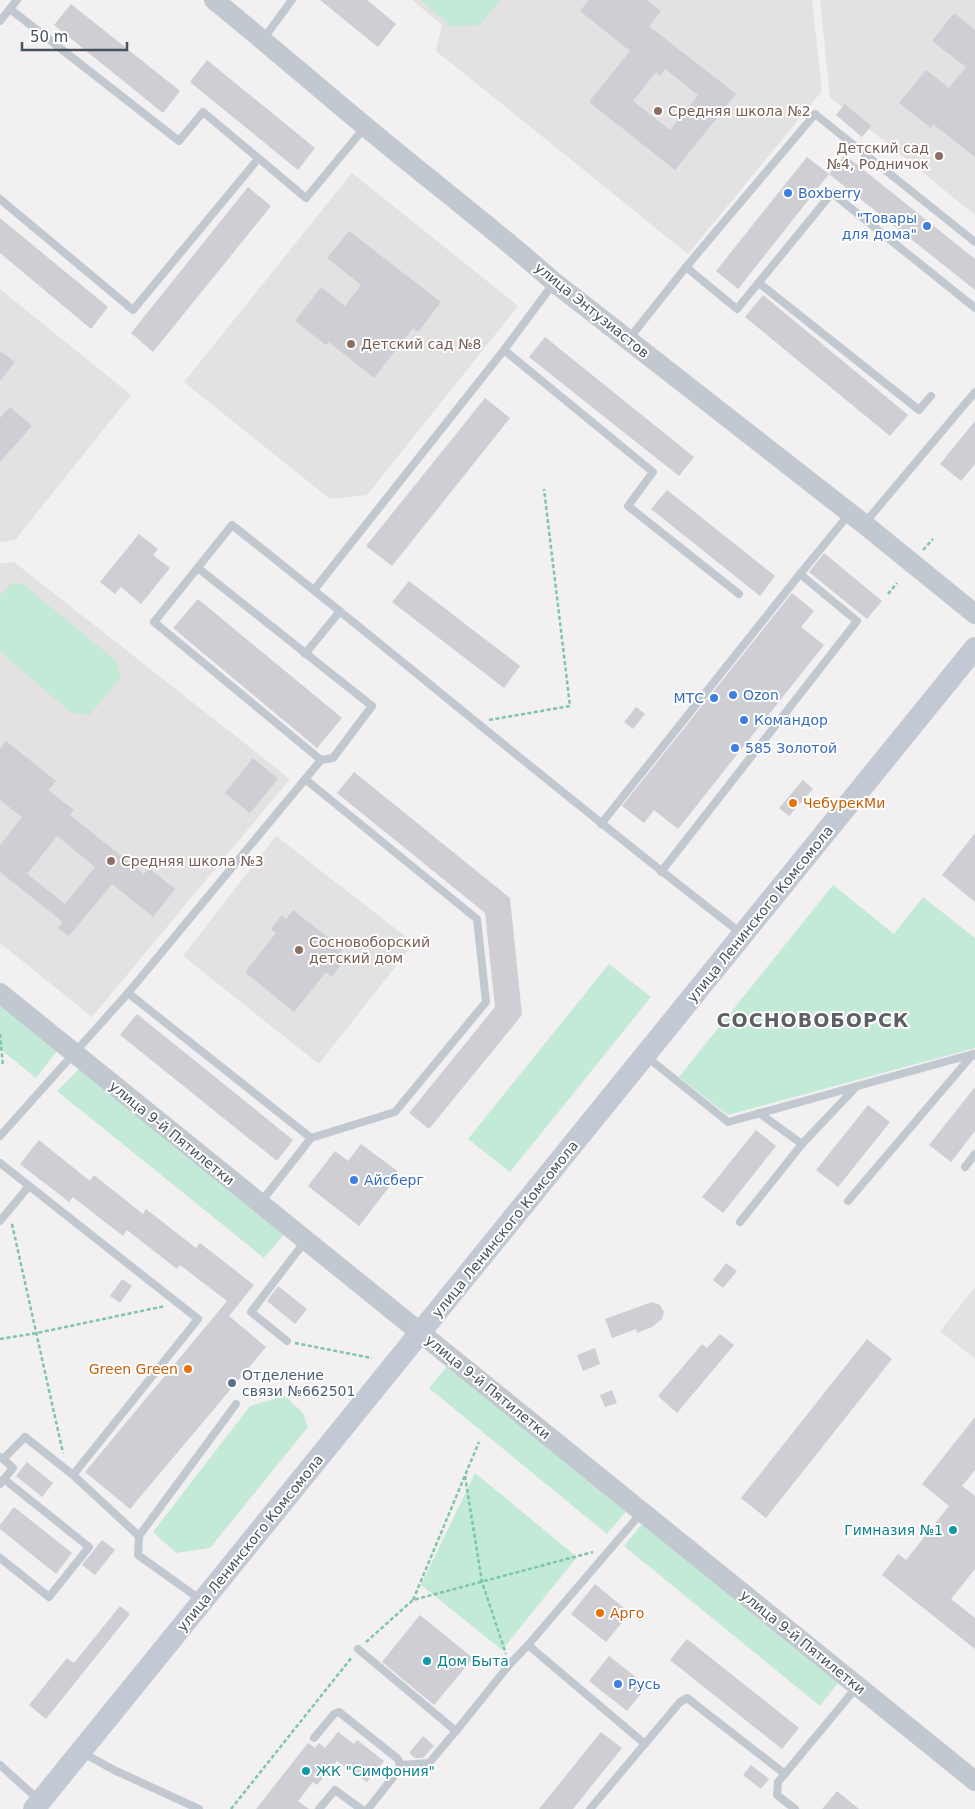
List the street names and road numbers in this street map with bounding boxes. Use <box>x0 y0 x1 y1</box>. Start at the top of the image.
street label: улица Энтузиастов <box>532 259 652 361</box>
street label: улица Ленинского Комсомола <box>684 823 836 1005</box>
street label: улица 9-й Пятилетки <box>106 1078 238 1188</box>
street label: улица Ленинского Комсомола <box>429 1138 581 1320</box>
street label: улица 9-й Пятилетки <box>422 1332 554 1442</box>
street label: улица Ленинского Комсомола <box>174 1452 326 1634</box>
street label: улица 9-й Пятилетки <box>737 1587 869 1697</box>

